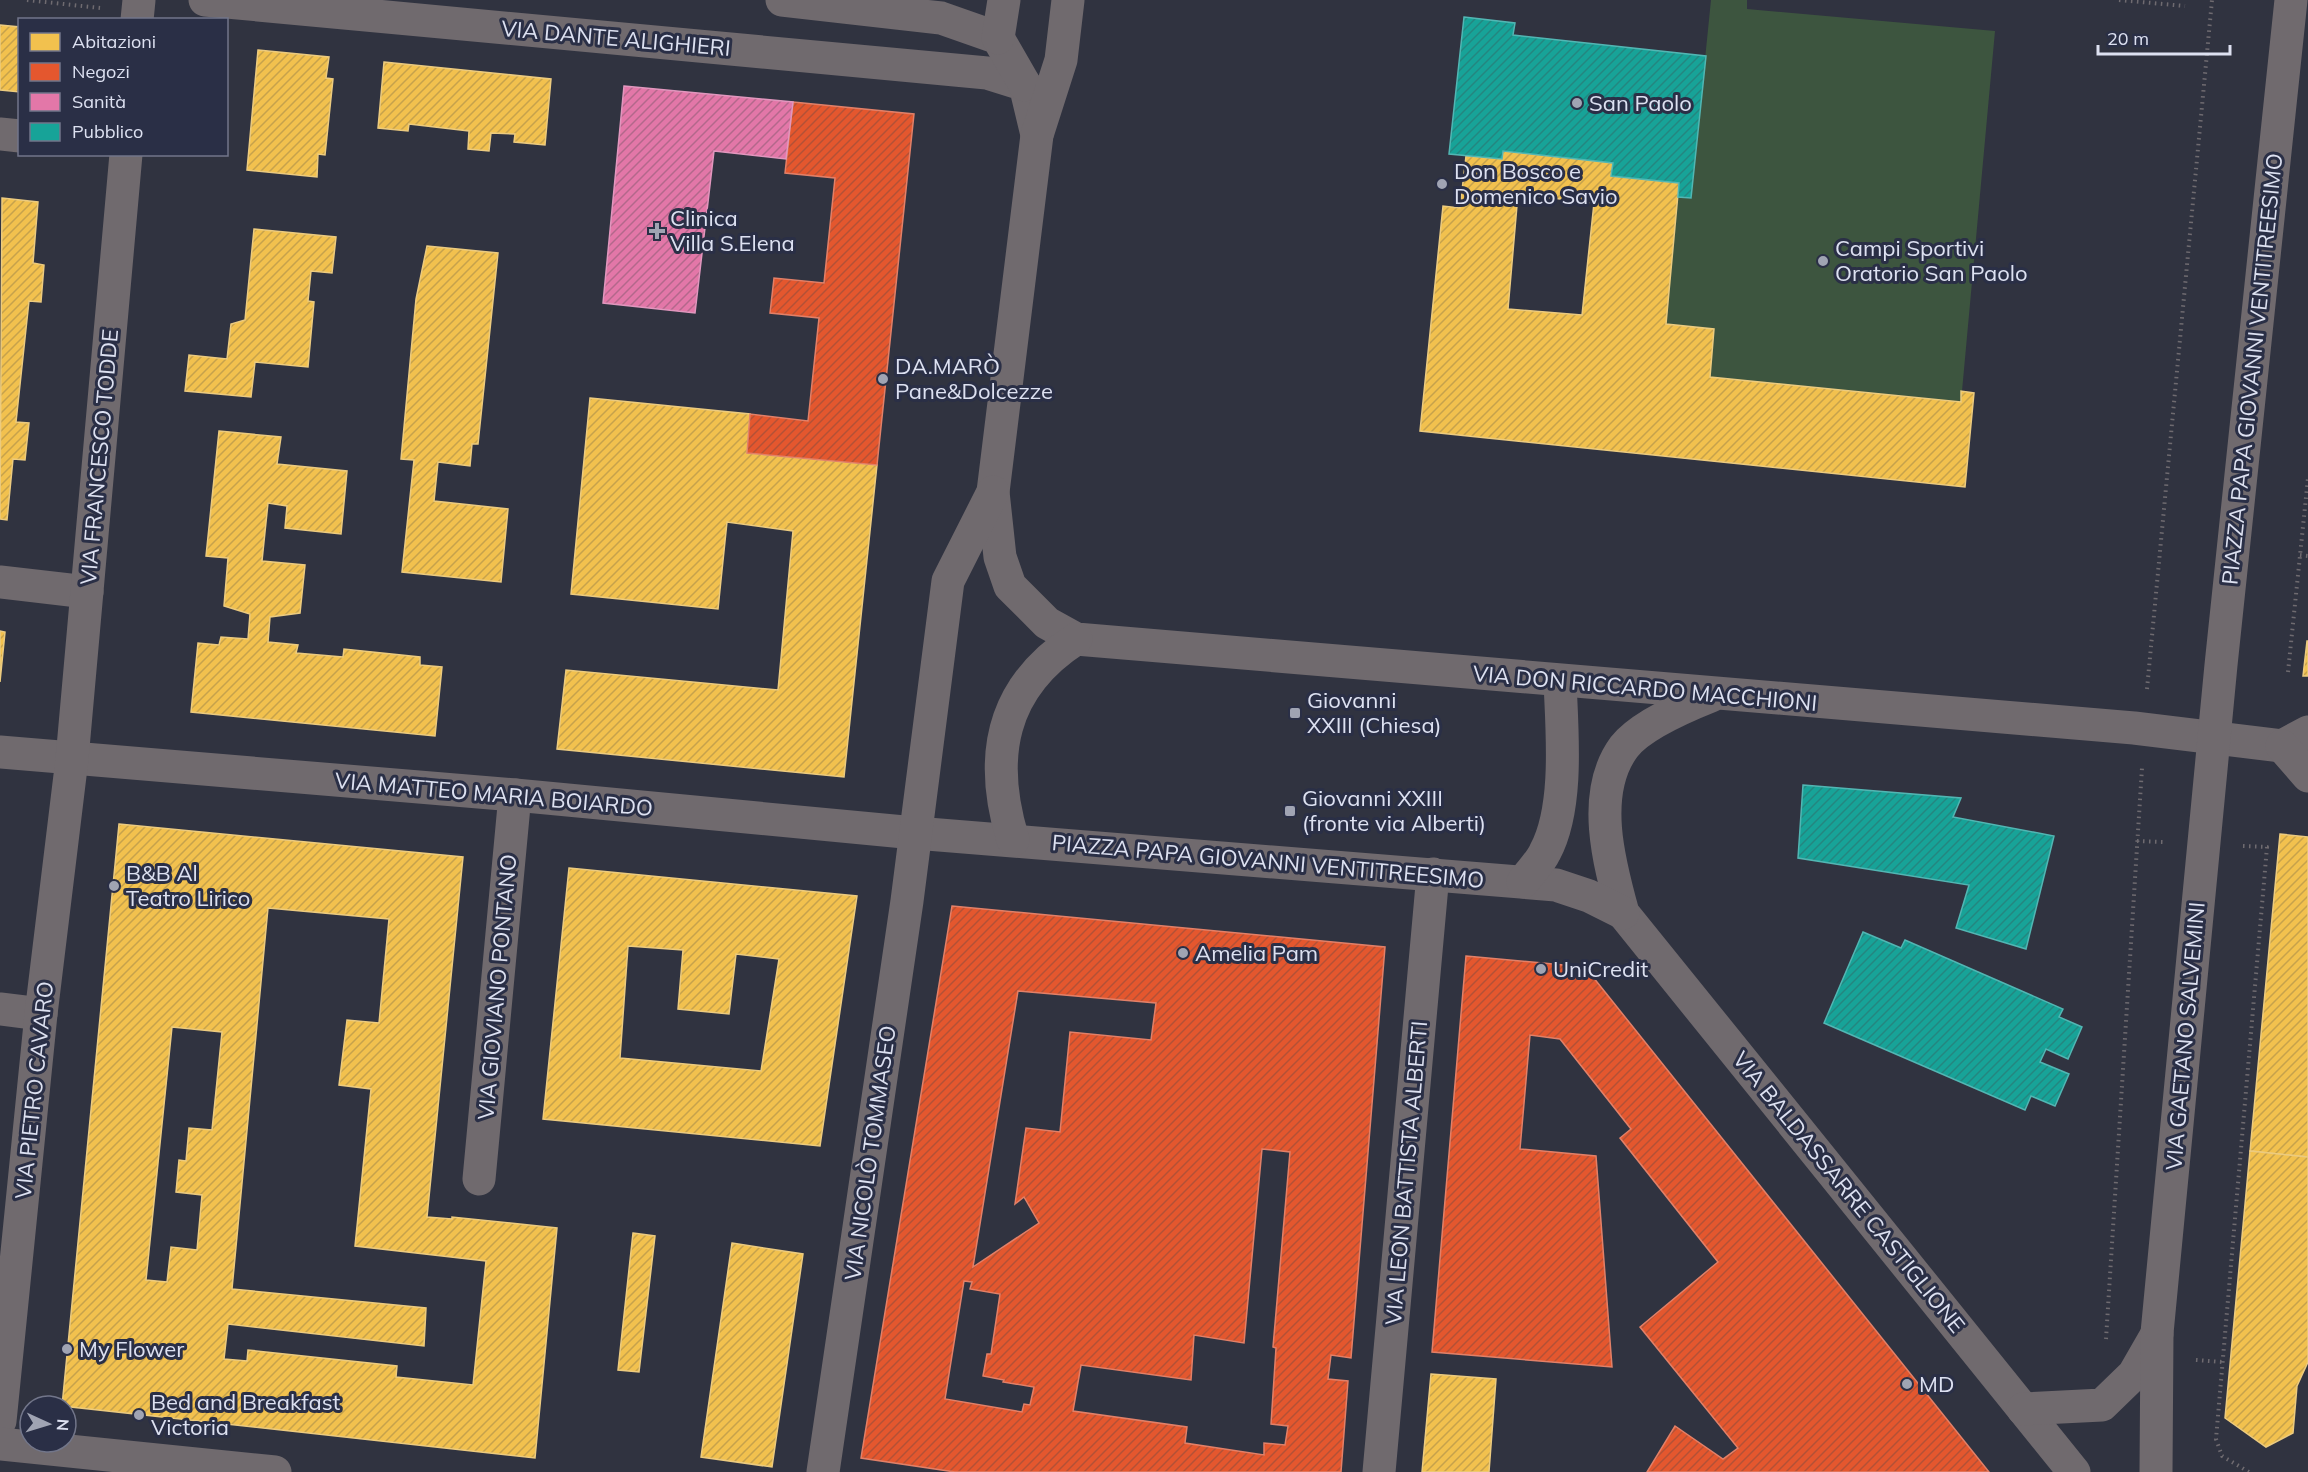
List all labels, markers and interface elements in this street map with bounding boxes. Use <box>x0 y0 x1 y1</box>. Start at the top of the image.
street label: VIA DANTE ALIGHIERI <box>500 14 732 62</box>
legend <box>18 18 228 156</box>
scale bar <box>2098 18 2230 56</box>
text: 20 m <box>2107 27 2149 50</box>
text: Abitazioni <box>72 30 156 53</box>
text: Negozi <box>72 60 130 83</box>
place label: San Paolo <box>1589 89 1692 117</box>
text: Sanità <box>72 90 126 113</box>
marker: San Paolo <box>1570 96 1584 110</box>
text: Pubblico <box>72 120 143 143</box>
street label: PIAZZA PAPA GIOVANNI VENTITREESIMO <box>2215 152 2289 586</box>
place label: Don Bosco e Domenico Savio <box>1454 157 1618 210</box>
marker: Don Bosco e Domenico Savio <box>1435 177 1449 191</box>
place label: Clinica Villa S.Elena <box>670 204 795 257</box>
marker: Clinica Villa S.Elena <box>648 222 666 240</box>
place label: Campi Sportivi Oratorio San Paolo <box>1835 234 2028 287</box>
marker: Campi Sportivi Oratorio San Paolo <box>1816 254 1830 268</box>
street label: VIA FRANCESCO TODDE <box>74 328 124 586</box>
place label: DA.MARÒ Pane&Dolcezze <box>895 352 1053 405</box>
marker: DA.MARÒ Pane&Dolcezze <box>876 372 890 386</box>
street label: VIA DON RICCARDO MACCHIONI <box>1472 659 1818 717</box>
place label: Giovanni XXIII (Chiesa) <box>1307 686 1442 739</box>
marker: Giovanni XXIII (Chiesa) <box>1288 706 1302 720</box>
street label: VIA MATTEO MARIA BOIARDO <box>334 766 654 822</box>
place label: Giovanni XXIII (fronte via Alberti) <box>1302 784 1486 837</box>
marker: Giovanni XXIII (fronte via Alberti) <box>1283 804 1297 818</box>
street label: PIAZZA PAPA GIOVANNI VENTITREESIMO <box>1051 828 1485 894</box>
street label: VIA GIOVIANO PONTANO <box>471 853 523 1121</box>
place label: B&B Al Teatro Lirico <box>126 859 250 912</box>
marker: B&B Al Teatro Lirico <box>107 879 121 893</box>
street label: VIA GAETANO SALVEMINI <box>2159 901 2211 1171</box>
place label: Amelia Pam <box>1195 939 1318 967</box>
marker: Amelia Pam <box>1176 946 1190 960</box>
place label: UniCredit <box>1553 955 1648 983</box>
marker: UniCredit <box>1534 962 1548 976</box>
street label: VIA PIETRO CAVARO <box>9 980 59 1200</box>
street label: VIA LEON BATTISTA ALBERTI <box>1379 1020 1433 1326</box>
street label: VIA NICOLÒ TOMMASEO <box>838 1024 902 1282</box>
street label: VIA BALDASSARRE CASTIGLIONE <box>1727 1046 1971 1338</box>
place label: My Flower <box>79 1335 184 1363</box>
marker: My Flower <box>60 1342 74 1356</box>
place label: MD <box>1919 1370 1954 1398</box>
marker: MD <box>1900 1377 1914 1391</box>
place label: Bed and Breakfast Victoria <box>151 1388 341 1441</box>
north arrow <box>18 1394 78 1454</box>
marker: Bed and Breakfast Victoria <box>132 1408 146 1422</box>
text: N <box>53 1418 73 1432</box>

